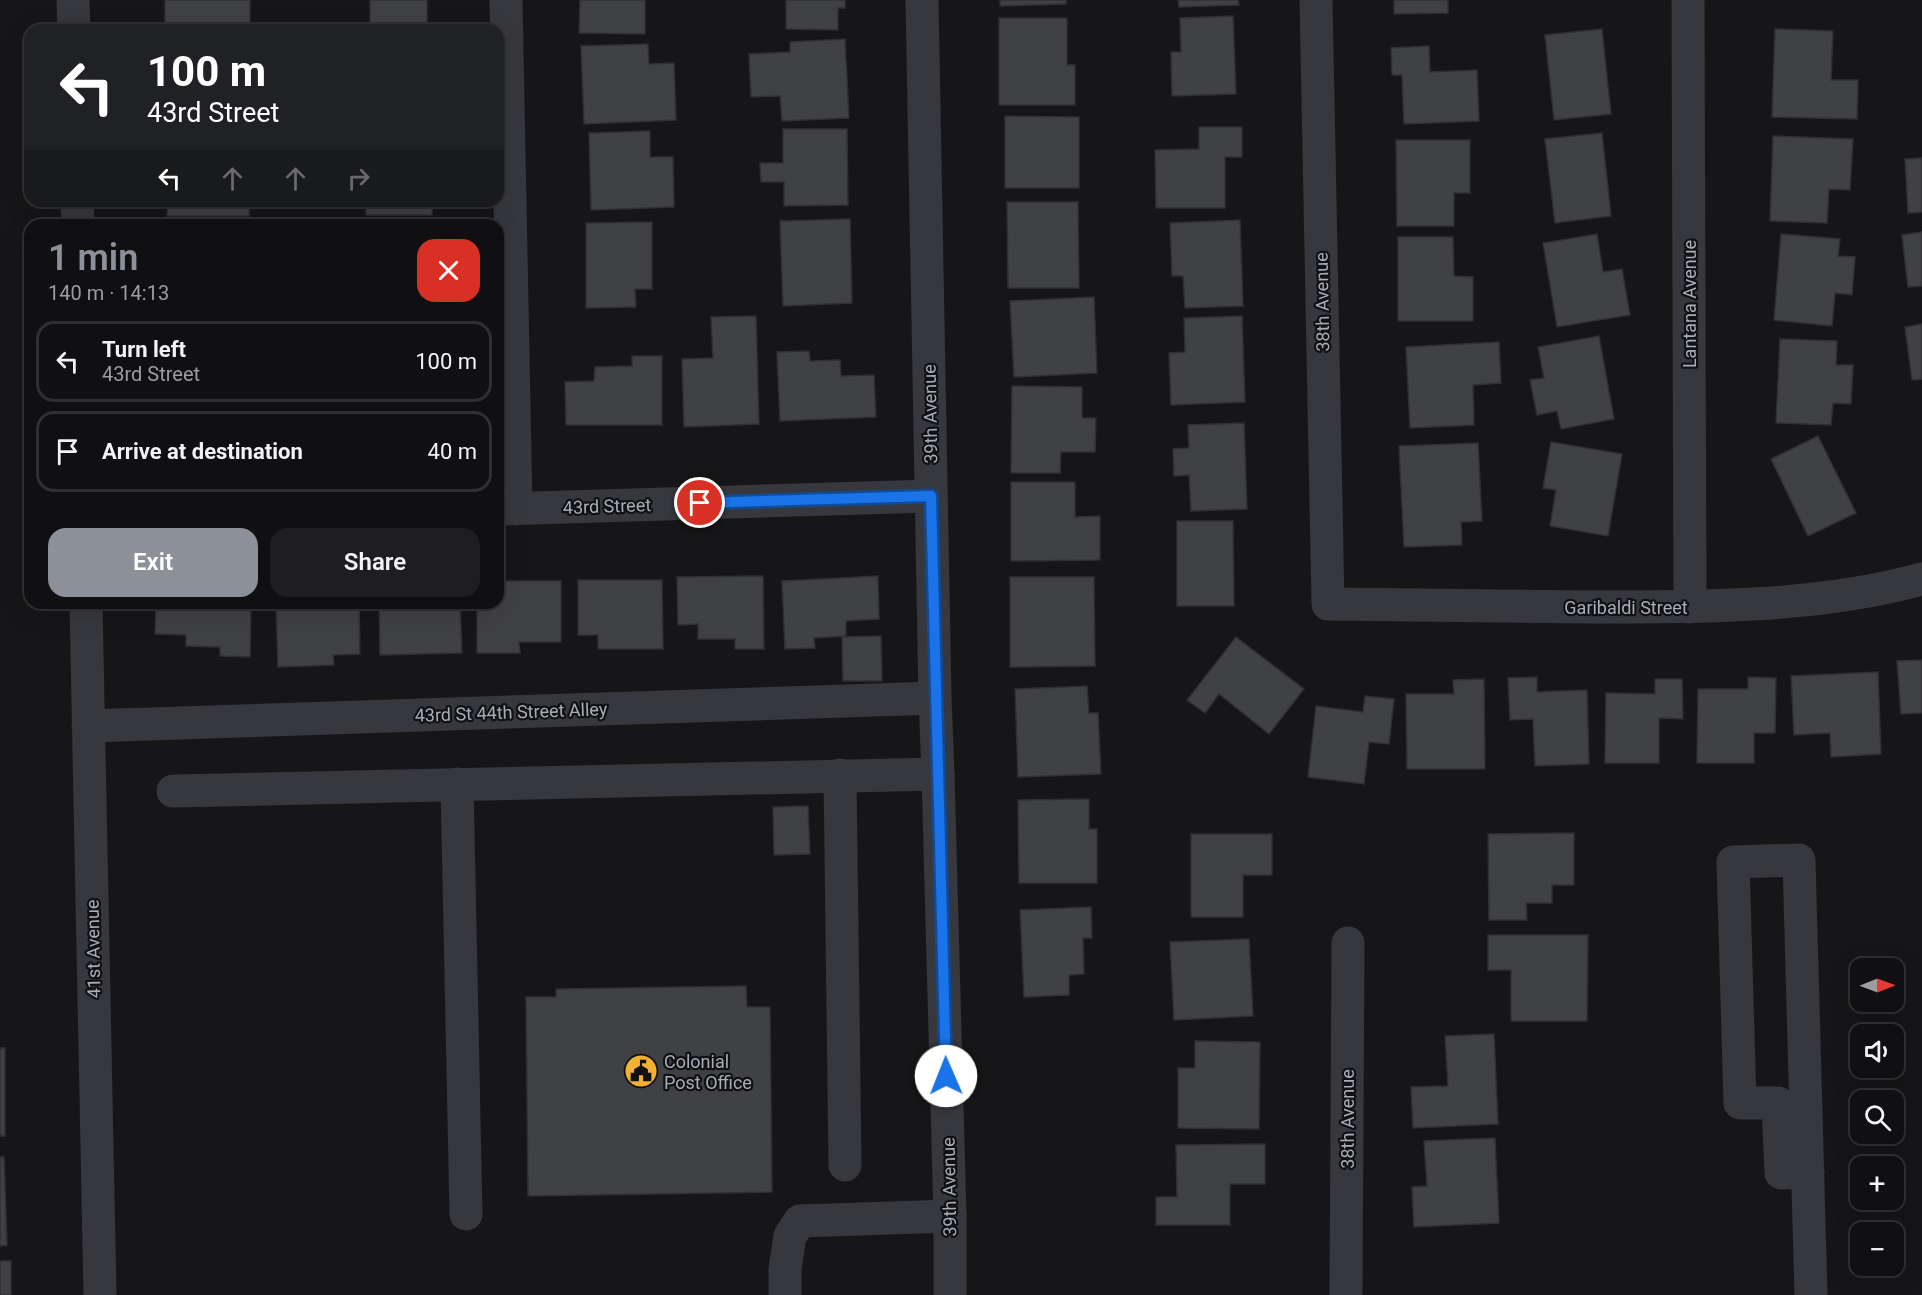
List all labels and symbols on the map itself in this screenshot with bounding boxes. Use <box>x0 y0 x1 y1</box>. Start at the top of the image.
street label: Lantana Avenue <box>1679 240 1700 368</box>
street label: 38th Avenue <box>1311 252 1333 352</box>
street label: 39th Avenue <box>919 364 941 464</box>
pin <box>674 477 725 528</box>
street label: 43rd Street <box>563 494 652 518</box>
street label: Garibaldi Street <box>1564 597 1688 618</box>
street label: 43rd St 44th Street Alley <box>414 698 608 726</box>
street label: 41st Avenue <box>82 899 104 999</box>
north arrow <box>1850 958 1904 1012</box>
position arrow <box>914 1044 978 1108</box>
place label: Colonial Post Office <box>664 1051 752 1093</box>
public building icon: Colonial Post Office <box>623 1053 659 1089</box>
street label: 38th Avenue <box>1337 1069 1358 1169</box>
street label: 39th Avenue <box>938 1137 960 1237</box>

